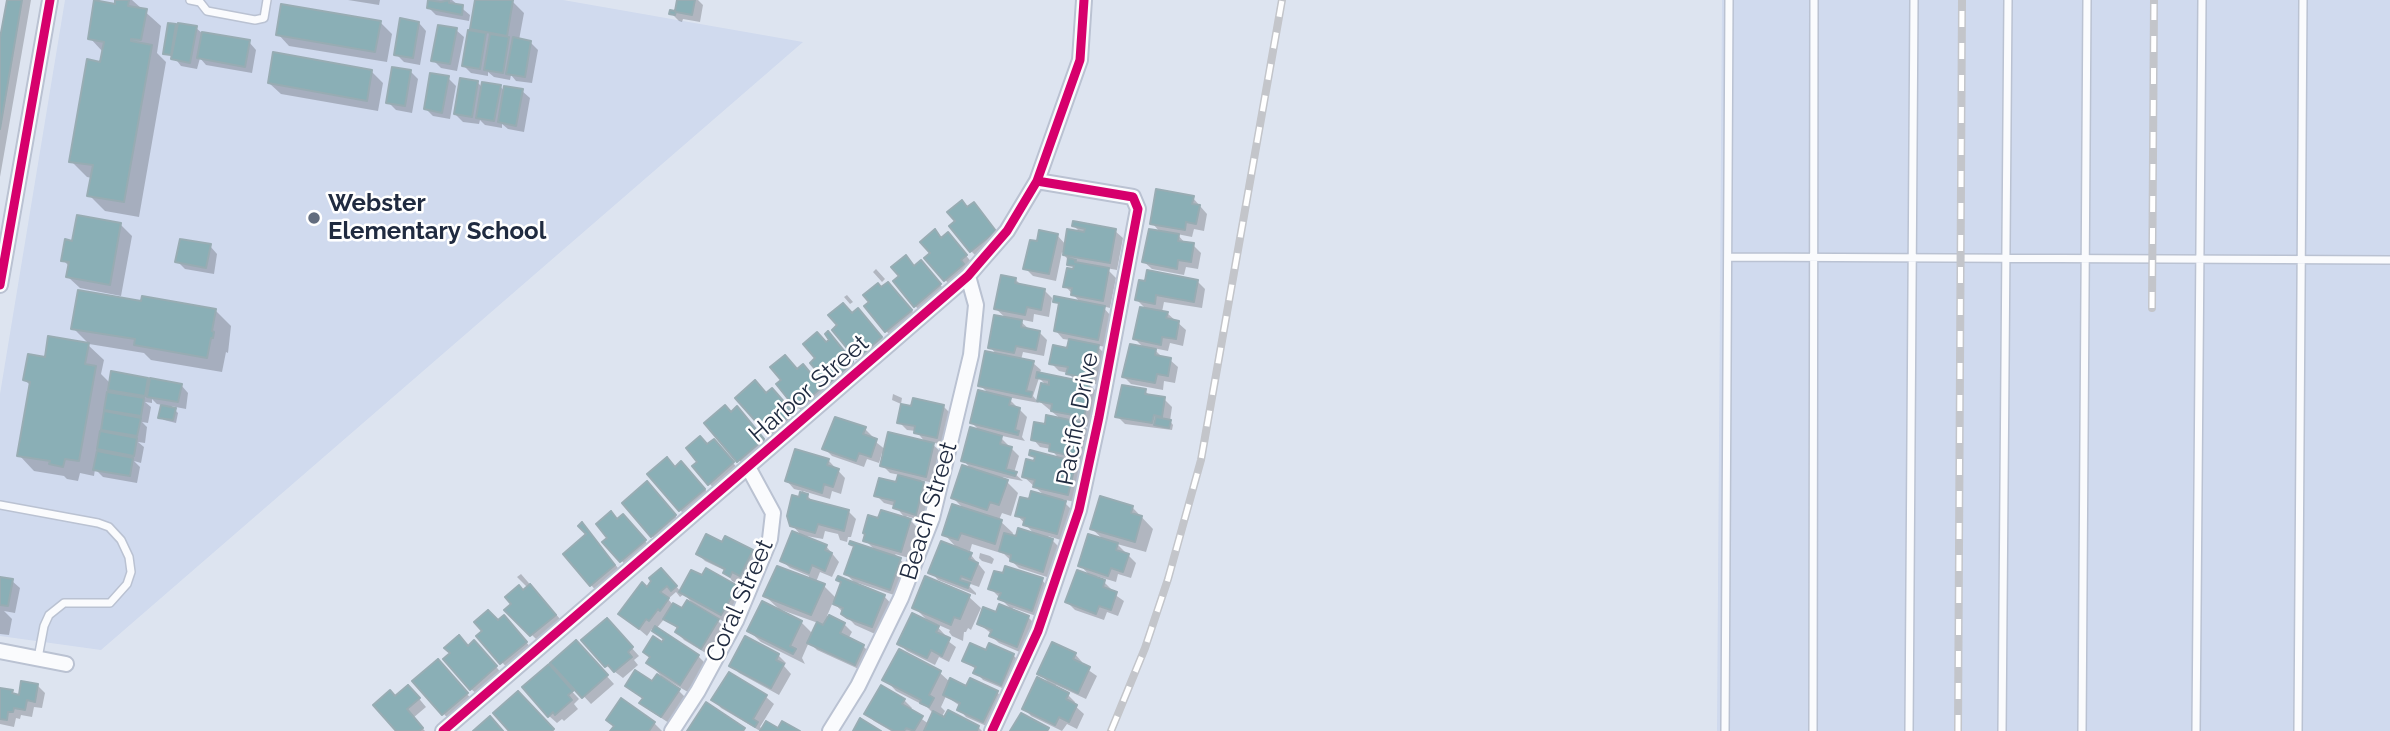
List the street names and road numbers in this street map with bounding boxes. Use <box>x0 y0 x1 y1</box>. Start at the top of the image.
street label: Harbor Street <box>743 329 875 449</box>
street label: Pacific Drive <box>1051 350 1105 488</box>
street label: Beach Street <box>894 438 964 584</box>
street label: Coral Street <box>700 535 780 667</box>

